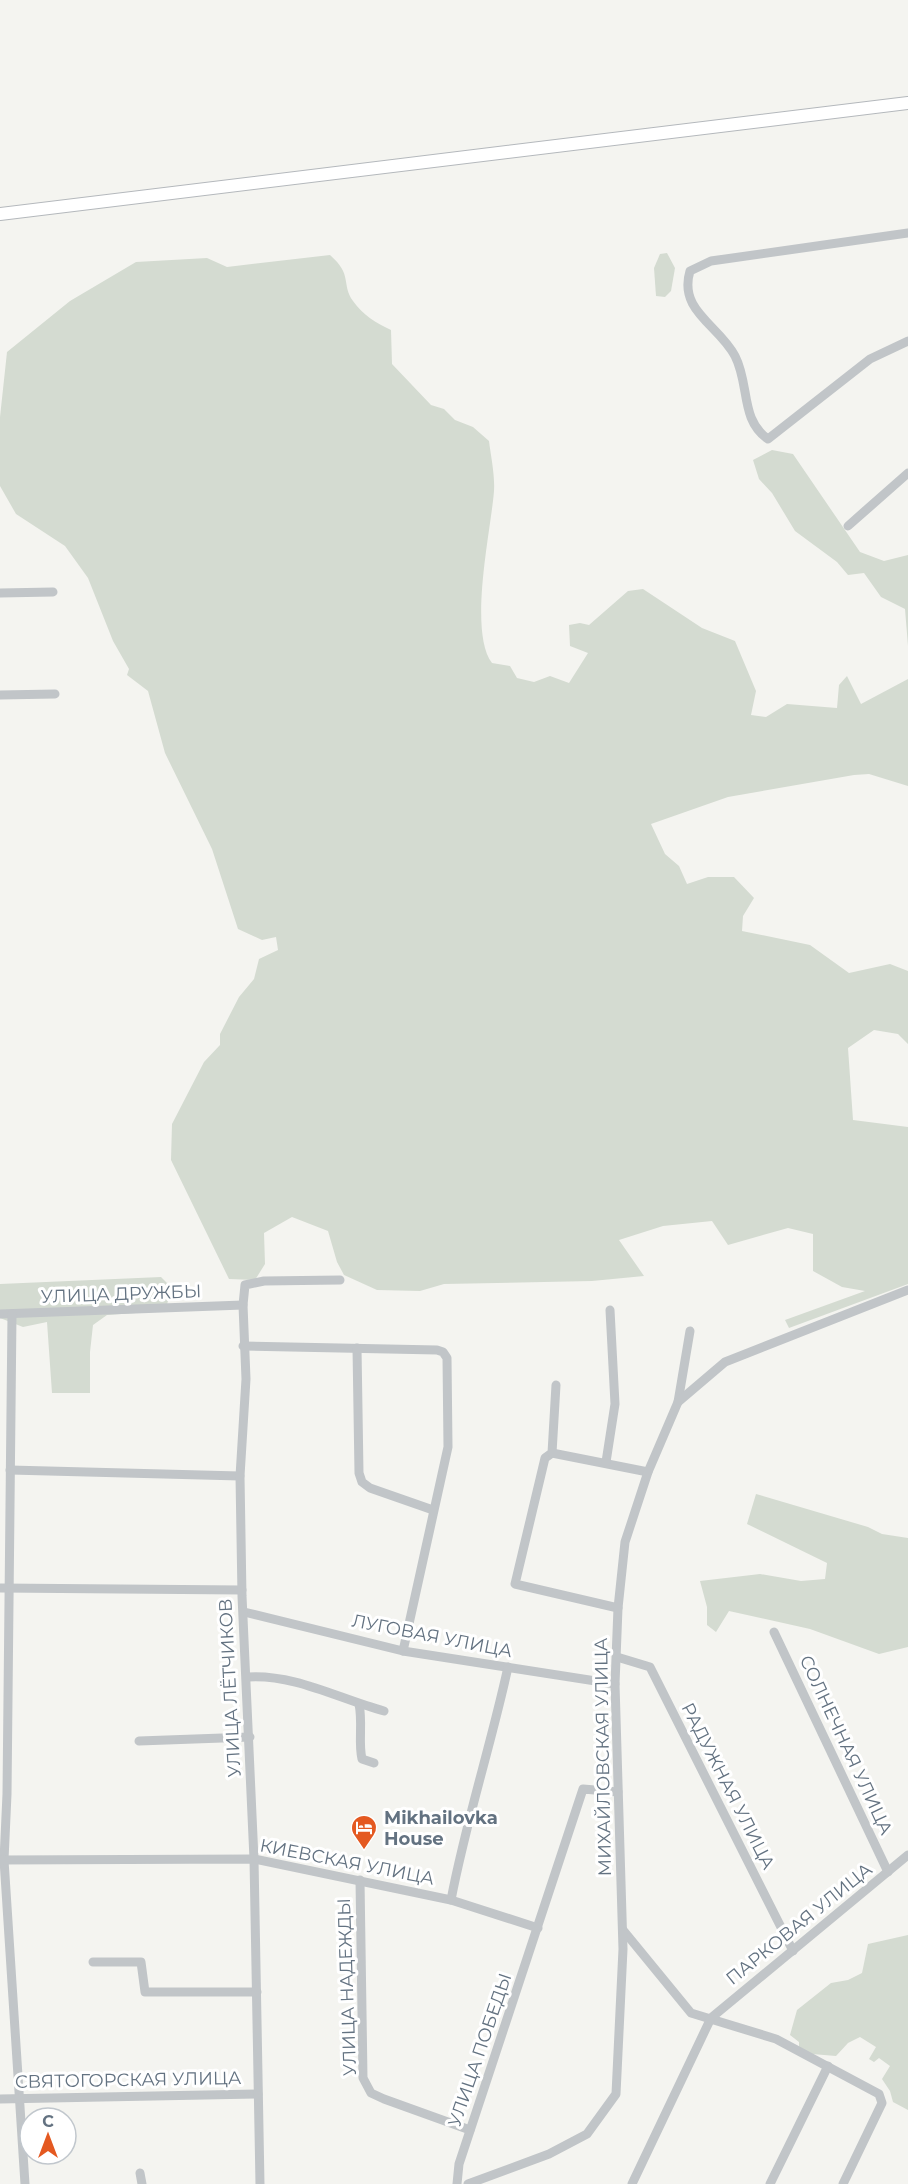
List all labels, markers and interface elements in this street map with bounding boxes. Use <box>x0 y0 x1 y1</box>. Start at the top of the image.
street label: УЛИЦА ДРУЖБЫ <box>40 1280 202 1308</box>
street label: УЛИЦА ЛЁТЧИКОВ <box>214 1598 246 1778</box>
street label: ЛУГОВАЯ УЛИЦА <box>350 1610 515 1662</box>
street label: МИХАЙЛОВСКАЯ УЛИЦА <box>590 1637 616 1876</box>
street label: СОЛНЕЧНАЯ УЛИЦА <box>795 1652 898 1839</box>
street label: РАДУЖНАЯ УЛИЦА <box>676 1699 780 1873</box>
place label: Mikhailovka House <box>384 1807 498 1850</box>
hotel icon: Mikhailovka House <box>349 1813 379 1851</box>
street label: КИЕВСКАЯ УЛИЦА <box>258 1834 437 1890</box>
street label: ПАРКОВАЯ УЛИЦА <box>722 1858 877 1990</box>
street label: УЛИЦА НАДЕЖДЫ <box>333 1898 361 2076</box>
street label: УЛИЦА ПОБЕДЫ <box>443 1970 517 2130</box>
street label: СВЯТОГОРСКАЯ УЛИЦА <box>15 2067 242 2093</box>
north arrow <box>18 2106 78 2166</box>
text: С <box>42 2112 54 2131</box>

